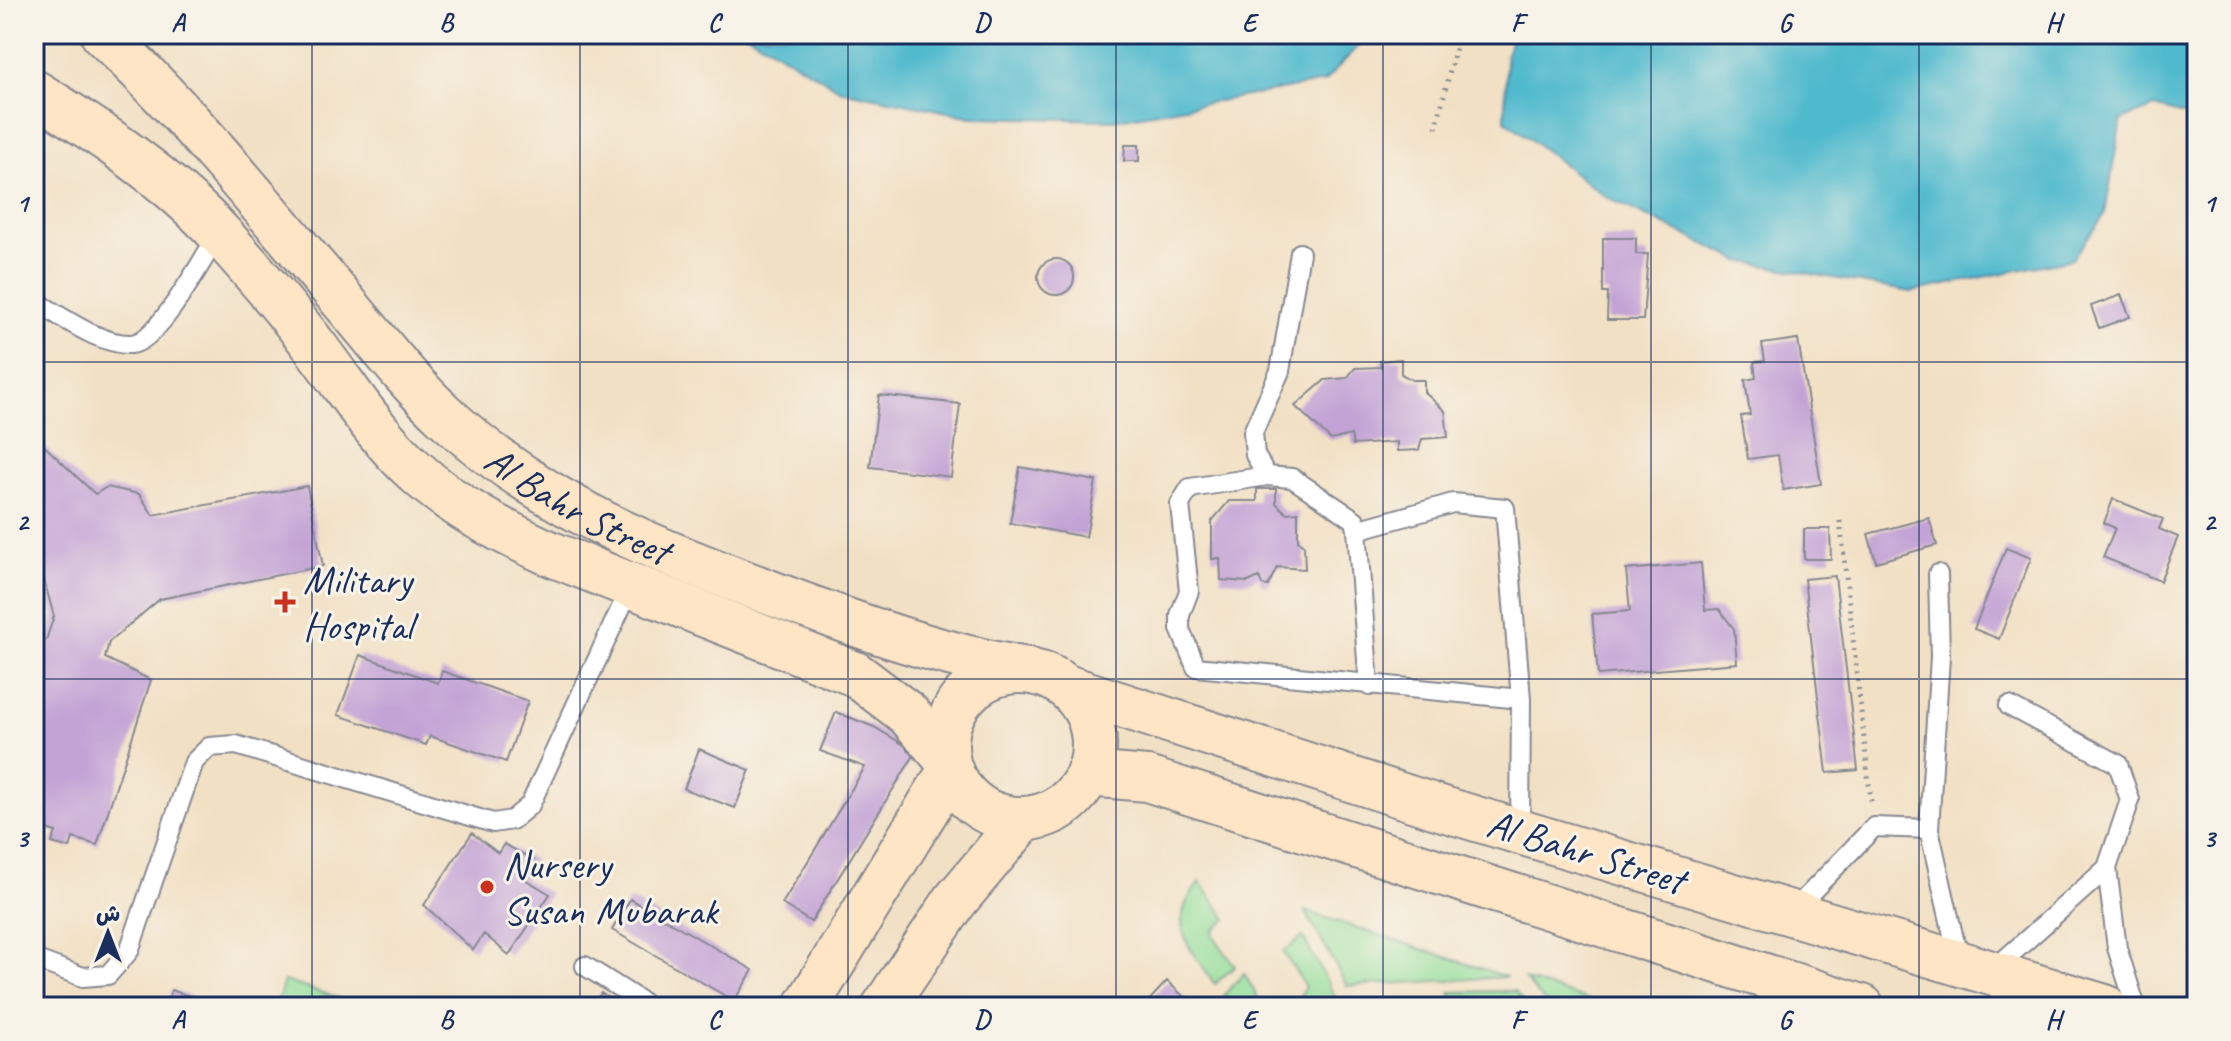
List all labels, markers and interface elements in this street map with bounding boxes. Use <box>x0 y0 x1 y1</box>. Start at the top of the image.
text: A <box>171 6 186 39</box>
text: B <box>439 6 455 39</box>
text: C <box>708 6 724 39</box>
text: D <box>974 6 992 39</box>
text: E <box>1242 6 1260 39</box>
text: F <box>1511 6 1529 39</box>
text: G <box>1779 6 1795 39</box>
text: H <box>2046 6 2066 39</box>
text: 1 <box>16 187 31 220</box>
text: 1 <box>2203 187 2218 220</box>
street label: Al Bahr Street <box>475 435 682 579</box>
text: 2 <box>16 505 30 538</box>
text: 2 <box>2203 505 2217 538</box>
place label: Military Hospital <box>303 555 420 651</box>
marker: Military Hospital <box>274 591 296 613</box>
street label: Al Bahr Street <box>1481 798 1696 907</box>
text: 3 <box>16 822 30 855</box>
text: 3 <box>2203 822 2217 855</box>
place label: Nursery Susan Mubarak <box>503 840 720 936</box>
marker: Nursery Susan Mubarak <box>478 878 496 896</box>
north arrow <box>68 893 148 973</box>
text: ش <box>96 900 120 928</box>
text: A <box>171 1003 186 1036</box>
text: B <box>439 1003 455 1036</box>
text: C <box>708 1003 724 1036</box>
text: D <box>974 1003 992 1036</box>
text: E <box>1242 1003 1260 1036</box>
text: F <box>1511 1003 1529 1036</box>
text: G <box>1779 1003 1795 1036</box>
text: H <box>2046 1003 2066 1036</box>

